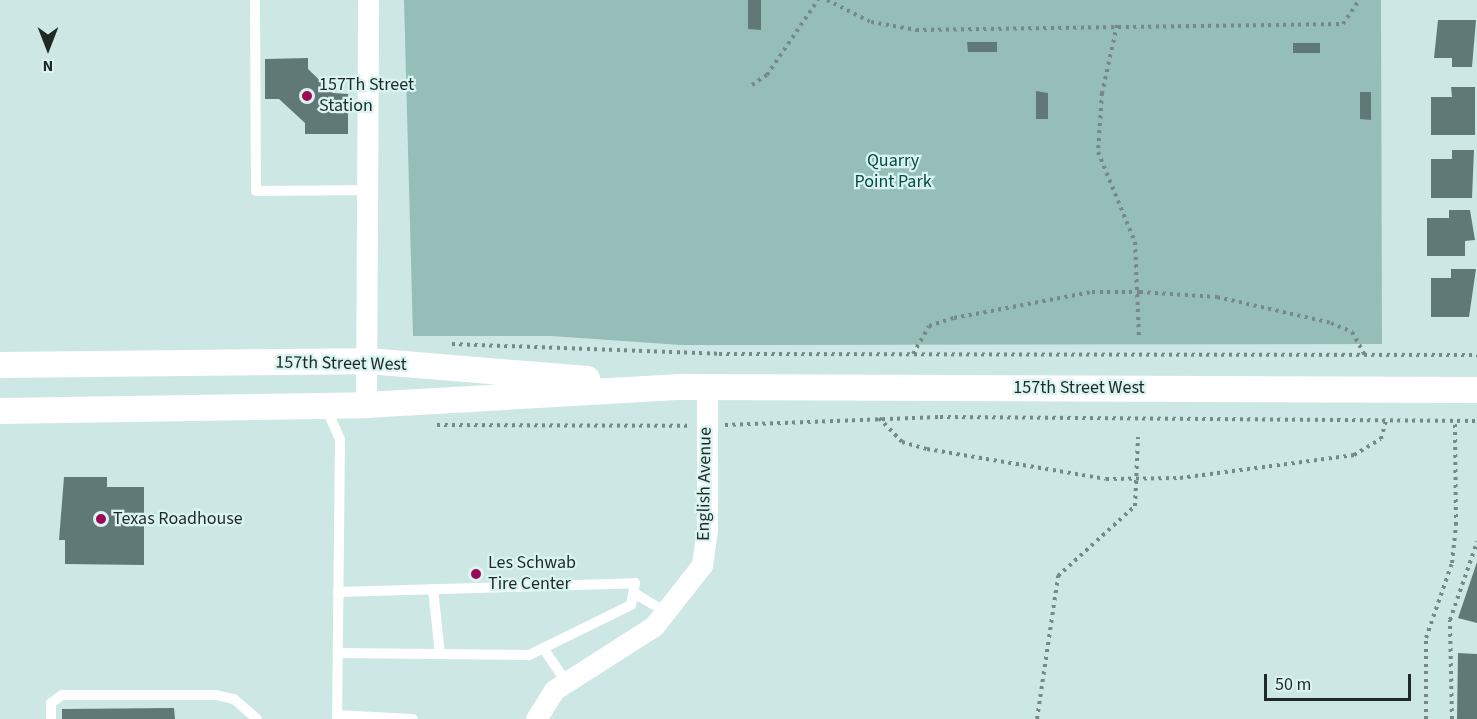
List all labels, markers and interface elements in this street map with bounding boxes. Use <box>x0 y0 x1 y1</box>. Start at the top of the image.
north arrow <box>18 18 78 78</box>
text: N <box>43 55 53 77</box>
place label: 157Th Street Station <box>319 75 414 118</box>
marker: 157Th Street Station <box>300 89 314 103</box>
park label: Quarry Point Park <box>854 151 932 194</box>
street label: 157th Street West <box>275 352 407 376</box>
street label: 157th Street West <box>1013 377 1145 399</box>
street label: English Avenue <box>693 427 717 541</box>
place label: Texas Roadhouse <box>113 508 243 530</box>
marker: Texas Roadhouse <box>94 512 108 526</box>
place label: Les Schwab Tire Center <box>488 553 576 596</box>
marker: Les Schwab Tire Center <box>469 567 483 581</box>
scale bar <box>1267 662 1414 700</box>
text: 50 m <box>1275 672 1311 697</box>

